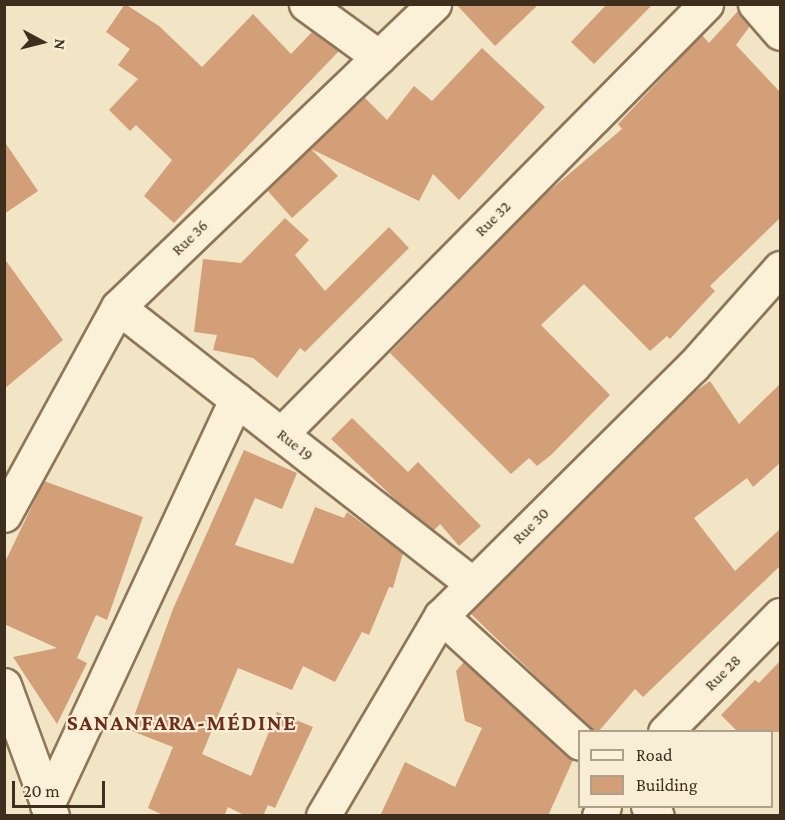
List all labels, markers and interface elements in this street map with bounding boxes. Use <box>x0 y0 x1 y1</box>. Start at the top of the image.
north arrow <box>12 12 72 72</box>
text: N <box>51 38 69 51</box>
street label: Rue 32 <box>471 197 515 241</box>
street label: Rue 36 <box>168 216 212 260</box>
street label: Rue 19 <box>273 425 317 465</box>
street label: Rue 30 <box>509 504 553 548</box>
street label: Rue 28 <box>701 651 745 695</box>
district label: SANANFARA-MÉDINE <box>67 710 297 736</box>
legend <box>578 730 773 808</box>
text: Road <box>636 745 673 765</box>
scale bar <box>15 769 108 807</box>
text: Building <box>636 775 697 795</box>
text: 20 m <box>23 781 60 801</box>

